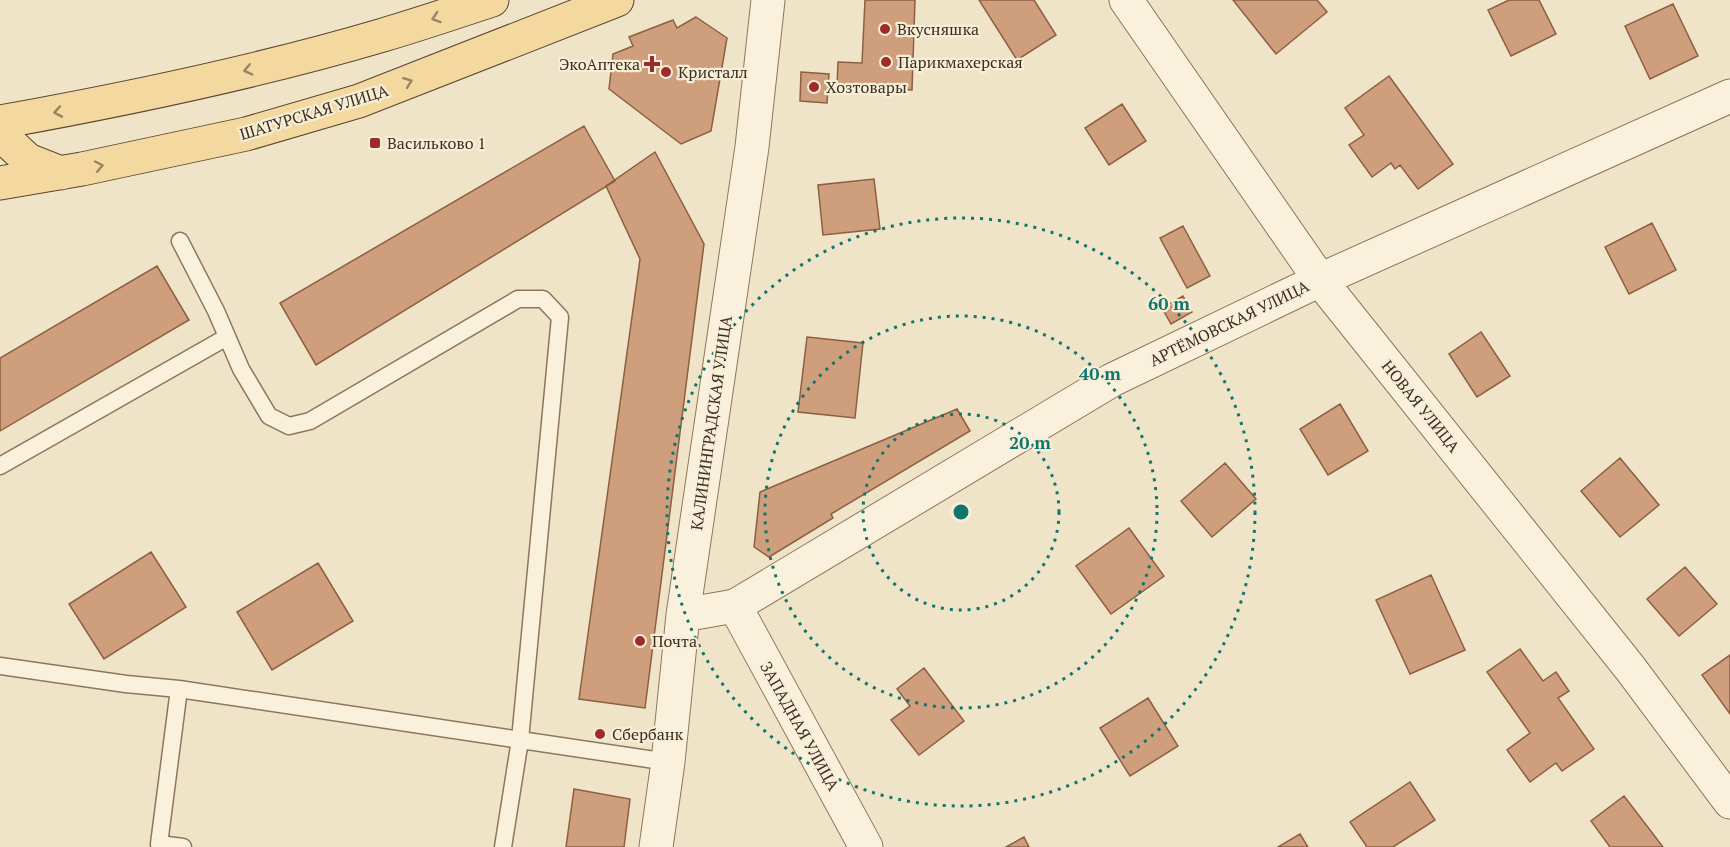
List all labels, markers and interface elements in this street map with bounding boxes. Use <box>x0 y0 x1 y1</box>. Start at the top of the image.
one-way arrow <box>431 11 442 23</box>
place label: Вкусняшка <box>897 18 979 40</box>
marker: Вкусняшка <box>878 22 892 36</box>
place label: Парикмахерская <box>898 51 1023 73</box>
place label: ЭкоАптека <box>559 53 640 75</box>
marker: Парикмахерская <box>879 55 893 69</box>
marker: ЭкоАптека <box>645 57 659 71</box>
place label: Кристалл <box>678 61 748 83</box>
one-way arrow <box>244 62 254 75</box>
marker: Кристалл <box>659 65 673 79</box>
place label: Хозтовары <box>826 76 907 98</box>
one-way arrow <box>402 77 413 89</box>
street label: ШАТУРСКАЯ УЛИЦА <box>237 79 391 145</box>
marker: Хозтовары <box>807 80 821 94</box>
one-way arrow <box>53 105 63 118</box>
place label: Васильково 1 <box>387 132 486 154</box>
marker: Васильково 1 <box>368 136 382 150</box>
one-way arrow <box>94 160 104 173</box>
street label: АРТЁМОВСКАЯ УЛИЦА <box>1146 275 1313 371</box>
text: 60 m <box>1148 291 1190 315</box>
street label: КАЛИНИНГРАДСКАЯ УЛИЦА <box>685 314 737 532</box>
street label: НОВАЯ УЛИЦА <box>1377 355 1465 457</box>
text: 40 m <box>1079 361 1121 385</box>
text: 20 m <box>1009 430 1051 454</box>
centre of rings <box>951 502 971 522</box>
place label: Почта <box>652 630 697 652</box>
marker: Почта <box>633 634 647 648</box>
street label: ЗАПАДНАЯ УЛИЦА <box>755 658 845 795</box>
place label: Сбербанк <box>612 723 684 745</box>
marker: Сбербанк <box>593 727 607 741</box>

